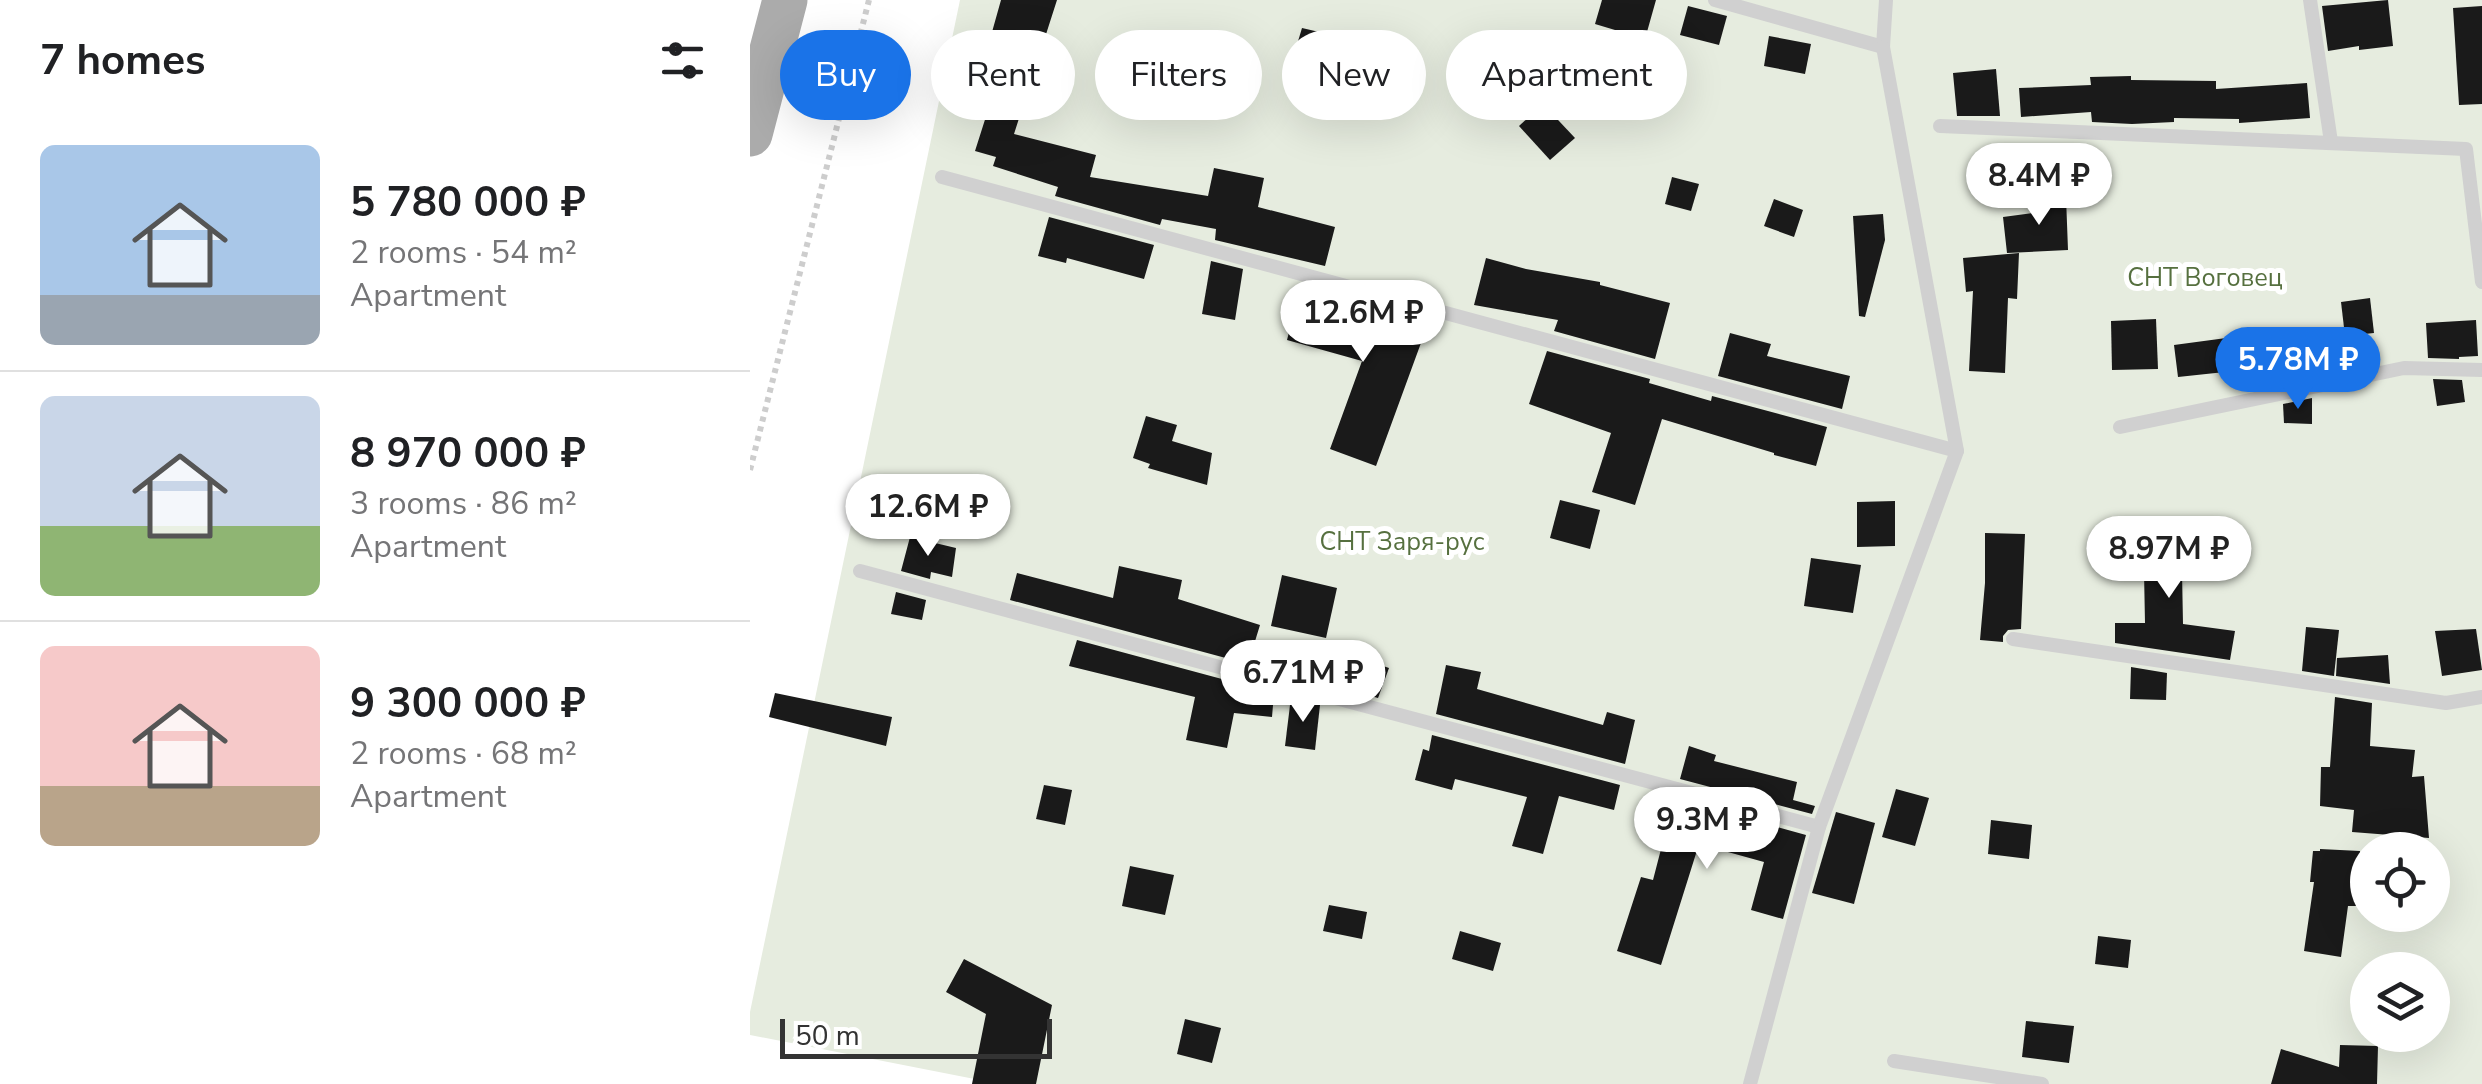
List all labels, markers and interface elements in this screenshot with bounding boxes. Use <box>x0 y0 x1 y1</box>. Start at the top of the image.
chip: Buy <box>780 30 911 120</box>
chip: Rent <box>931 30 1075 120</box>
chip: Filters <box>1095 30 1262 120</box>
chip: New <box>1282 30 1426 120</box>
chip: Apartment <box>1446 30 1687 120</box>
text: 7 homes <box>40 32 205 89</box>
icon: filters <box>655 33 710 88</box>
pin: 8.4M ₽ <box>1958 143 2120 228</box>
text: 8.4M ₽ <box>1988 154 2090 197</box>
text: 5 780 000 ₽ <box>350 174 586 231</box>
icon: home <box>120 185 240 305</box>
text: 2 rooms · 54 m² <box>350 231 577 274</box>
park label: СНТ Воговец <box>2127 261 2283 295</box>
text: Apartment <box>350 274 506 317</box>
pin: 12.6M ₽ <box>1271 280 1455 365</box>
text: 12.6M ₽ <box>1302 291 1424 334</box>
pin: 5.78M ₽ <box>2206 327 2390 412</box>
text: 5.78M ₽ <box>2237 338 2359 381</box>
text: 8 970 000 ₽ <box>350 425 586 482</box>
icon: home <box>120 436 240 556</box>
pin: 12.6M ₽ <box>836 474 1020 559</box>
text: 3 rooms · 86 m² <box>350 482 577 525</box>
text: 12.6M ₽ <box>867 485 989 528</box>
pin: 8.97M ₽ <box>2077 516 2261 601</box>
text: Apartment <box>350 525 506 568</box>
park label: СНТ Заря-рус <box>1319 525 1485 559</box>
text: 8.97M ₽ <box>2108 527 2230 570</box>
pin: 6.71M ₽ <box>1211 640 1395 725</box>
text: 6.71M ₽ <box>1242 651 1364 694</box>
text: 9 300 000 ₽ <box>350 675 586 732</box>
icon: home <box>120 686 240 806</box>
text: 2 rooms · 68 m² <box>350 732 577 775</box>
text: Apartment <box>350 775 506 818</box>
pin: 9.3M ₽ <box>1626 787 1788 872</box>
text: 9.3M ₽ <box>1656 798 1758 841</box>
map controls <box>2350 832 2450 1052</box>
button: locate <box>2350 832 2450 932</box>
button: layers <box>2350 952 2450 1052</box>
scale bar <box>780 1014 1052 1058</box>
text: 50 m <box>795 1017 860 1055</box>

